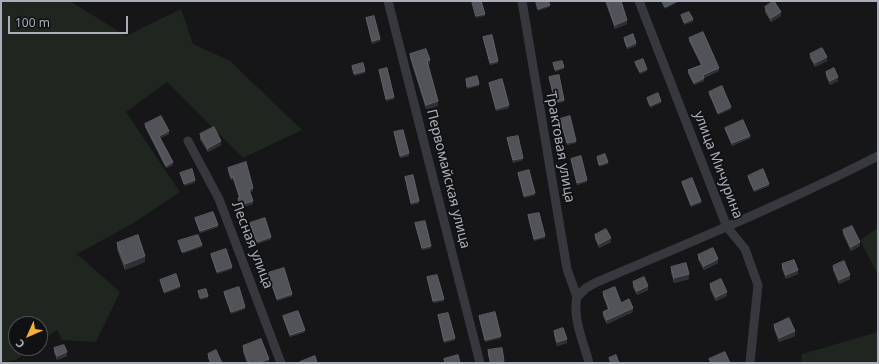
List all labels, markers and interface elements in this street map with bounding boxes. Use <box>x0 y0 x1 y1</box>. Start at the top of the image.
scale bar <box>10 8 130 34</box>
text: 100 m <box>15 14 50 31</box>
street label: Трактовая улица <box>542 90 578 204</box>
street label: Первомайская улица <box>423 108 473 250</box>
street label: улица Мичурина <box>690 109 746 221</box>
street label: Лесная улица <box>228 199 276 291</box>
north arrow <box>8 316 48 356</box>
text: С <box>12 336 28 352</box>

